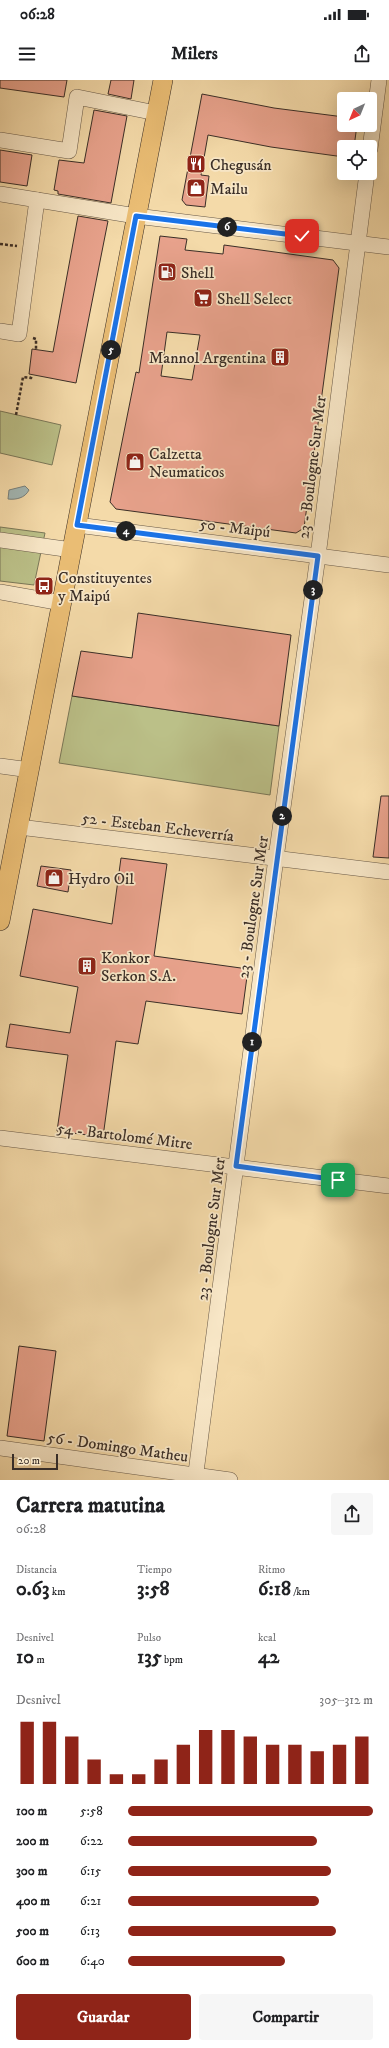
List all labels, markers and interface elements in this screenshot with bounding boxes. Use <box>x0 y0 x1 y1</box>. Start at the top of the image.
text: 06:28 <box>20 5 55 24</box>
icon: menu <box>16 43 38 65</box>
text: Milers <box>171 43 218 65</box>
icon: share <box>351 43 373 65</box>
north arrow <box>337 92 377 132</box>
map controls <box>337 92 377 180</box>
button: locate <box>337 140 377 180</box>
restaurant icon: Chegusán <box>185 153 207 175</box>
place label: Chegusán <box>210 155 272 175</box>
shop icon: Mailu <box>185 177 207 199</box>
place label: Mailu <box>210 179 248 199</box>
pin: 6 <box>217 217 237 237</box>
pin <box>285 219 319 253</box>
text: 6 <box>224 220 230 234</box>
icon: check <box>291 225 313 247</box>
fuel station icon: Shell <box>156 261 178 283</box>
place label: Shell <box>181 263 214 283</box>
supermarket icon: Shell Select <box>192 287 214 309</box>
place label: Shell Select <box>217 289 292 309</box>
pin: 5 <box>101 340 121 360</box>
text: 5 <box>108 343 114 357</box>
building icon: Mannol Argentina <box>269 346 291 368</box>
place label: Mannol Argentina <box>149 348 266 368</box>
street label: 23 - Boulogne Sur Mer <box>293 394 331 540</box>
place label: Calzetta Neumaticos <box>149 444 224 482</box>
shop icon: Calzetta Neumaticos <box>124 451 146 473</box>
street label: 50 - Maipú <box>198 514 272 542</box>
pin: 4 <box>116 521 136 541</box>
text: 4 <box>123 524 129 538</box>
place label: Constituyentes y Maipú <box>58 568 152 606</box>
bus stop icon: Constituyentes y Maipú <box>33 575 55 597</box>
pin: 3 <box>303 580 323 600</box>
text: 3 <box>311 583 315 597</box>
pin: 2 <box>272 806 292 826</box>
street label: 52 - Esteban Echeverría <box>81 808 235 846</box>
text: 2 <box>279 809 285 823</box>
street label: 23 - Boulogne Sur Mer <box>233 834 273 980</box>
shop icon: Hydro Oil <box>43 867 65 889</box>
place label: Hydro Oil <box>68 869 134 889</box>
place label: Konkor Serkon S.A. <box>101 948 176 986</box>
building icon: Konkor Serkon S.A. <box>76 955 98 977</box>
pin: 1 <box>242 1032 262 1052</box>
text: 1 <box>250 1035 254 1049</box>
street label: 54 - Bartolomé Mitre <box>56 1118 194 1154</box>
street label: 23 - Boulogne Sur Mer <box>192 1156 230 1302</box>
pin <box>321 1163 355 1197</box>
icon: arrive <box>327 1169 349 1191</box>
street label: 56 - Domingo Matheu <box>46 1427 190 1467</box>
scale bar <box>12 1452 58 1471</box>
text: 20 m <box>18 1454 40 1468</box>
text: Carrera matutina <box>16 1492 165 1519</box>
button: share <box>331 1493 373 1535</box>
text: 06:28 <box>16 1521 46 1537</box>
text: Distancia <box>16 1563 57 1577</box>
text: Tiempo <box>137 1563 172 1577</box>
text: Ritmo <box>258 1563 285 1577</box>
text: 0.63 <box>16 1577 49 1602</box>
text: 3:58 <box>137 1577 170 1602</box>
text: 6:18 <box>258 1577 291 1602</box>
text: km <box>49 1585 65 1599</box>
text: /km <box>291 1585 310 1599</box>
text: Desnivel <box>16 1631 54 1645</box>
text: Pulso <box>137 1631 161 1645</box>
text: kcal <box>258 1631 276 1645</box>
text: 10 <box>16 1645 34 1670</box>
text: 135 <box>137 1645 162 1670</box>
text: 42 <box>258 1645 279 1670</box>
text: m <box>34 1653 45 1667</box>
text: bpm <box>162 1653 183 1667</box>
text: Desnivel <box>16 1692 61 1708</box>
text: 305–312 m <box>319 1692 373 1708</box>
text: 100 m <box>16 1803 47 1819</box>
text: 5:58 <box>80 1803 103 1819</box>
text: 200 m <box>16 1833 49 1849</box>
text: 6:22 <box>80 1833 103 1849</box>
text: 300 m <box>16 1863 47 1879</box>
text: 6:15 <box>80 1863 101 1879</box>
text: 400 m <box>16 1893 50 1909</box>
text: 6:21 <box>80 1893 101 1909</box>
text: 500 m <box>16 1923 49 1939</box>
text: 6:13 <box>80 1923 100 1939</box>
text: 600 m <box>16 1953 49 1969</box>
text: 6:40 <box>80 1953 105 1969</box>
button: Guardar <box>16 1994 191 2040</box>
button: Compartir <box>199 1994 373 2040</box>

